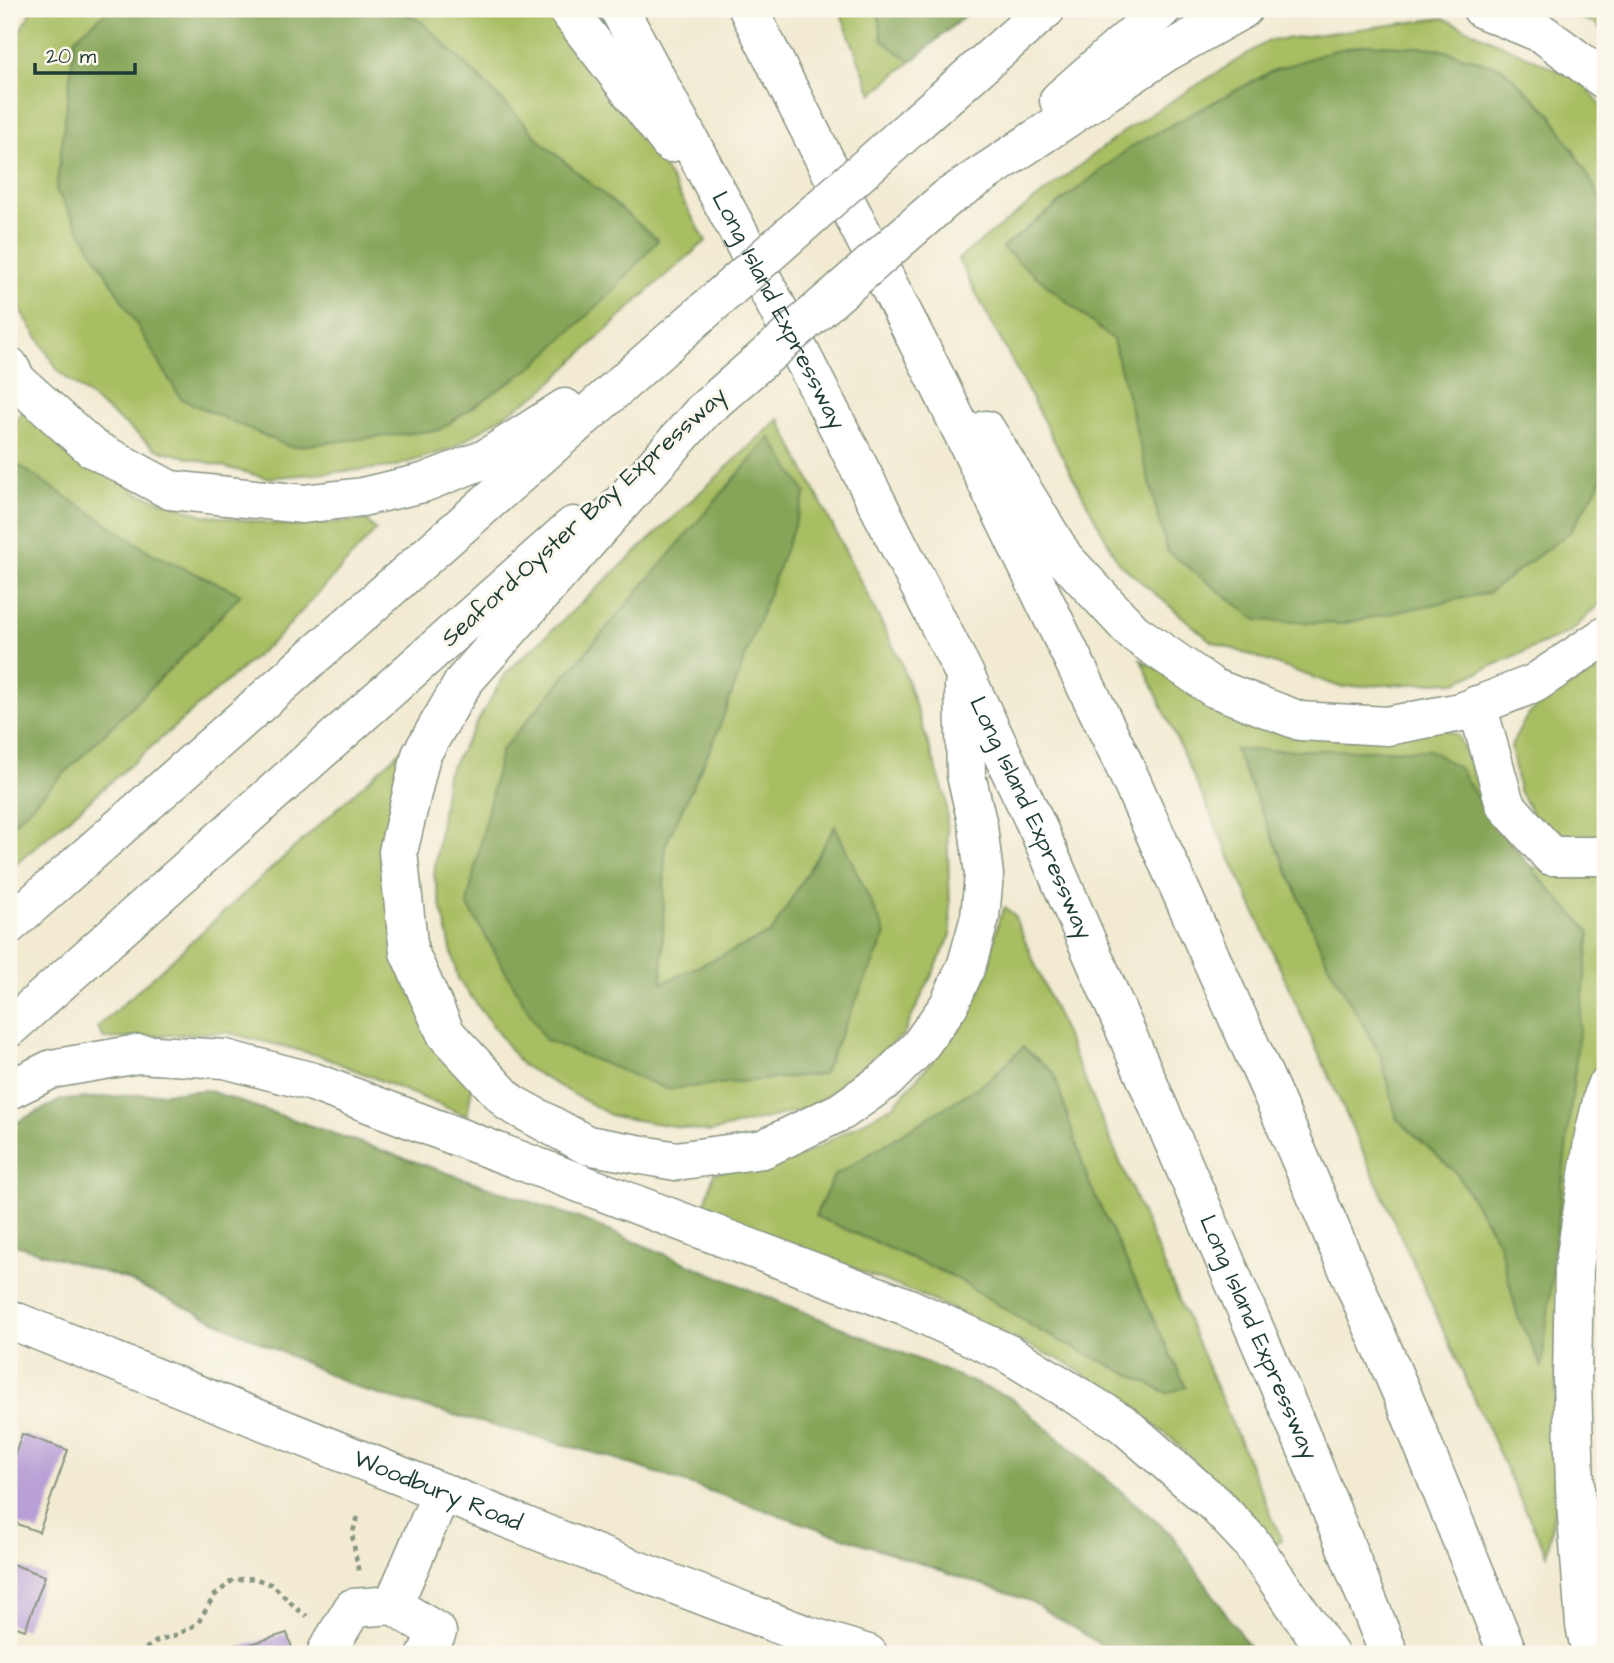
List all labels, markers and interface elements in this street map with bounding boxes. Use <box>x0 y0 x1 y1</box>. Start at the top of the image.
scale bar <box>35 32 135 76</box>
text: 20 m <box>46 42 97 71</box>
street label: Long Island Expressway <box>703 185 854 436</box>
street label: Seaford-Oyster Bay Expressway <box>434 379 735 656</box>
street label: Long Island Expressway <box>961 691 1101 945</box>
street label: Long Island Expressway <box>1190 1210 1326 1465</box>
street label: Woodbury Road <box>349 1442 527 1540</box>

